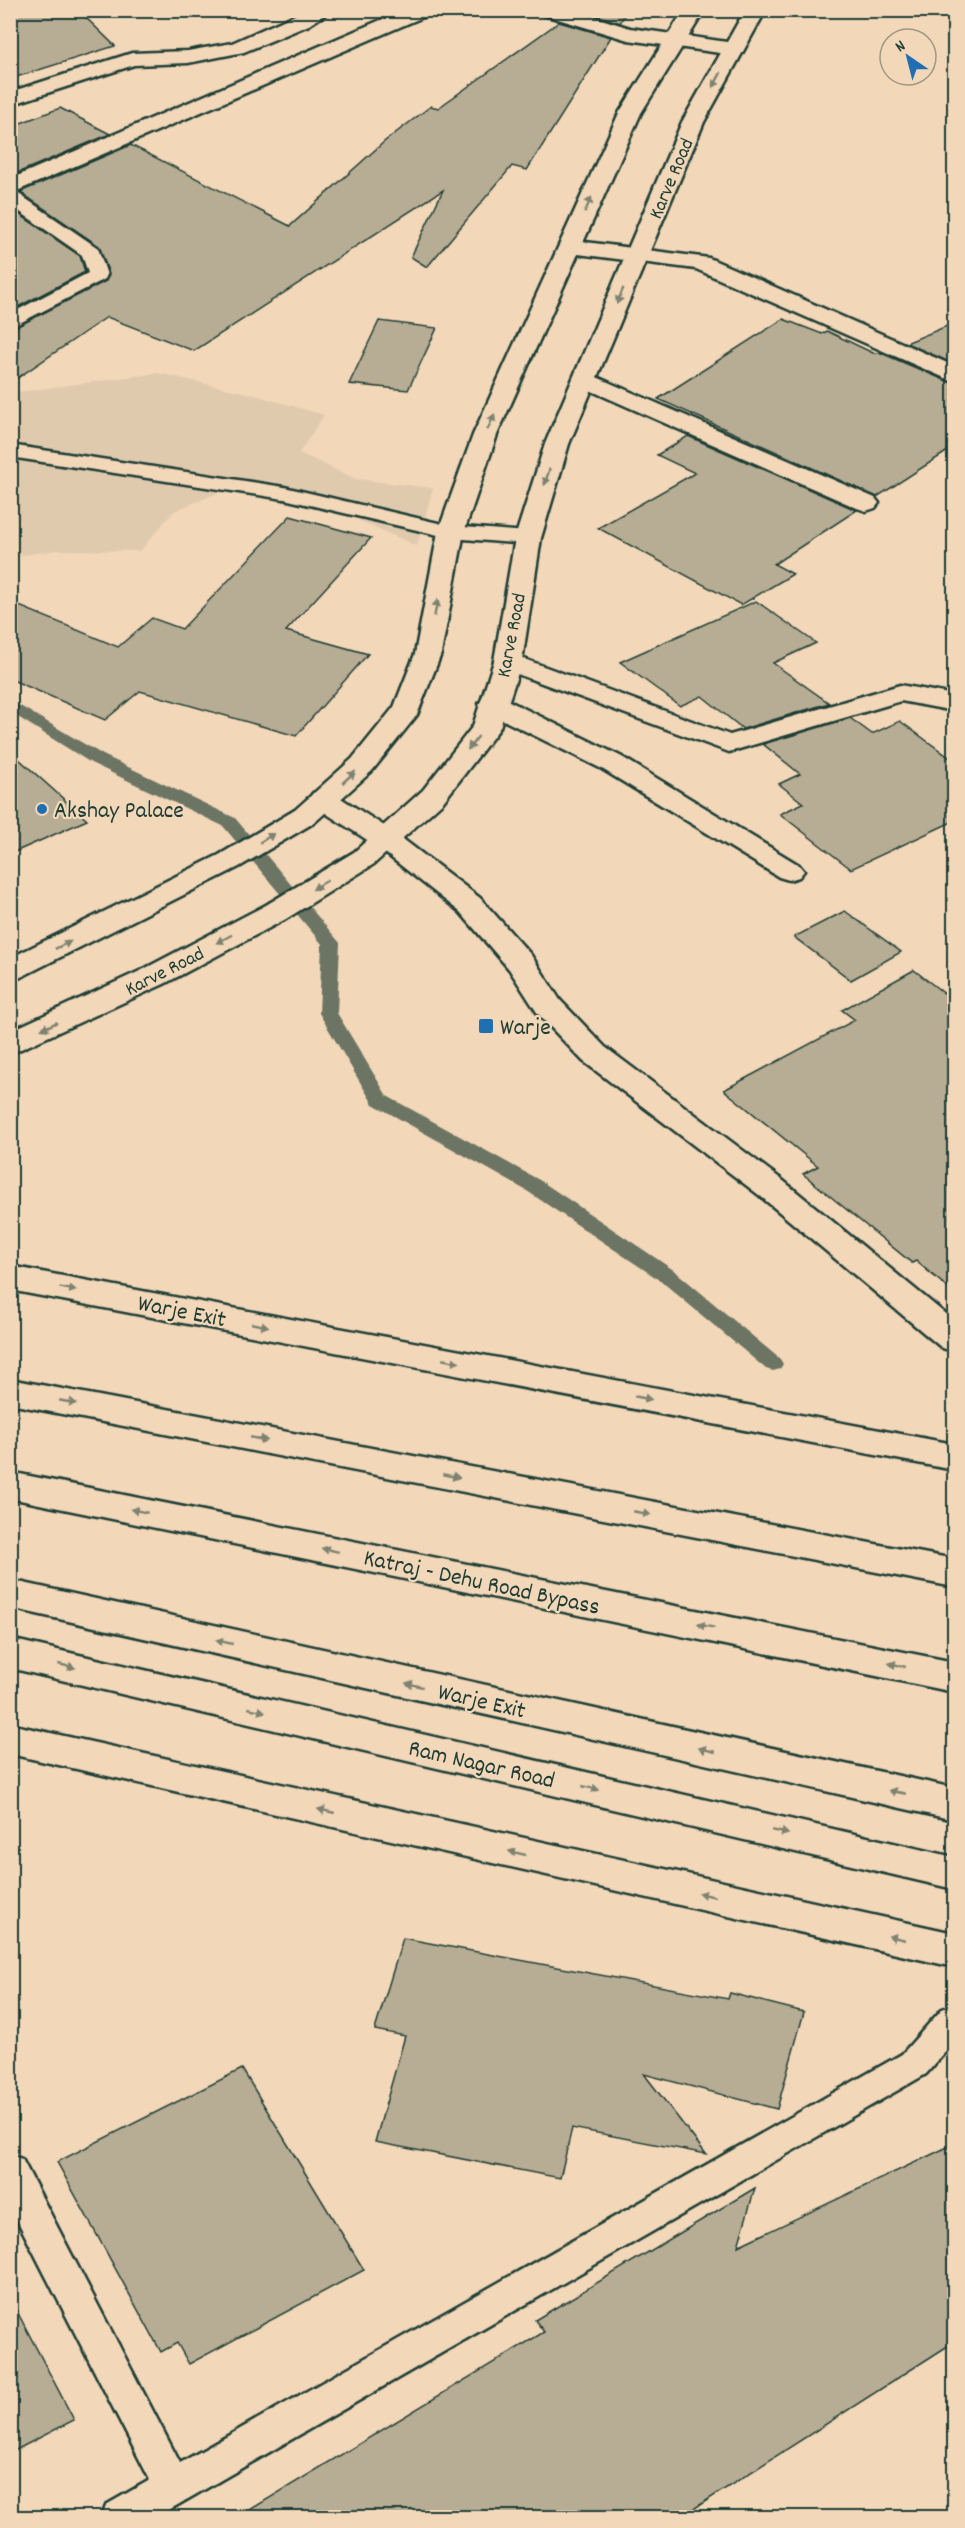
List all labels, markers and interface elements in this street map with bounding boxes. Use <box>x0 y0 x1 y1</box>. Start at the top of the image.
north arrow <box>878 27 938 87</box>
text: N <box>891 35 911 58</box>
one-way arrow <box>712 72 722 89</box>
street label: Karve Road <box>643 135 702 224</box>
one-way arrow <box>584 197 593 214</box>
one-way arrow <box>615 287 624 305</box>
one-way arrow <box>486 412 496 430</box>
one-way arrow <box>542 468 551 486</box>
street label: Karve Road <box>491 591 535 680</box>
one-way arrow <box>432 598 441 617</box>
one-way arrow <box>468 736 480 751</box>
one-way arrow <box>341 771 356 784</box>
place label: Akshay Palace <box>54 795 184 829</box>
marker: Akshay Palace <box>35 802 49 816</box>
one-way arrow <box>259 833 276 843</box>
one-way arrow <box>312 880 328 891</box>
one-way arrow <box>215 934 233 944</box>
one-way arrow <box>55 940 72 949</box>
street label: Karve Road <box>121 941 210 1004</box>
place label: Warje <box>500 1012 551 1046</box>
marker: Warje <box>477 1017 495 1035</box>
one-way arrow <box>41 1021 58 1030</box>
one-way arrow <box>59 1285 78 1294</box>
street label: Warje Exit <box>134 1288 229 1338</box>
one-way arrow <box>250 1321 269 1330</box>
one-way arrow <box>442 1357 461 1366</box>
one-way arrow <box>633 1394 652 1403</box>
one-way arrow <box>59 1398 78 1407</box>
one-way arrow <box>250 1435 269 1444</box>
one-way arrow <box>442 1472 461 1481</box>
one-way arrow <box>129 1506 148 1515</box>
one-way arrow <box>633 1509 652 1518</box>
street label: Katraj - Dehu Road Bypass <box>360 1542 603 1626</box>
one-way arrow <box>320 1545 339 1554</box>
one-way arrow <box>696 1621 715 1630</box>
one-way arrow <box>214 1637 233 1646</box>
one-way arrow <box>887 1660 906 1669</box>
one-way arrow <box>58 1662 77 1672</box>
street label: Warje Exit <box>434 1676 529 1730</box>
one-way arrow <box>405 1679 423 1689</box>
one-way arrow <box>248 1706 267 1716</box>
street label: Ram Nagar Road <box>405 1733 558 1799</box>
one-way arrow <box>697 1745 716 1755</box>
one-way arrow <box>581 1784 600 1793</box>
one-way arrow <box>887 1787 906 1796</box>
one-way arrow <box>317 1805 336 1815</box>
one-way arrow <box>771 1828 790 1838</box>
one-way arrow <box>507 1848 526 1857</box>
one-way arrow <box>698 1890 716 1900</box>
one-way arrow <box>888 1932 907 1942</box>

